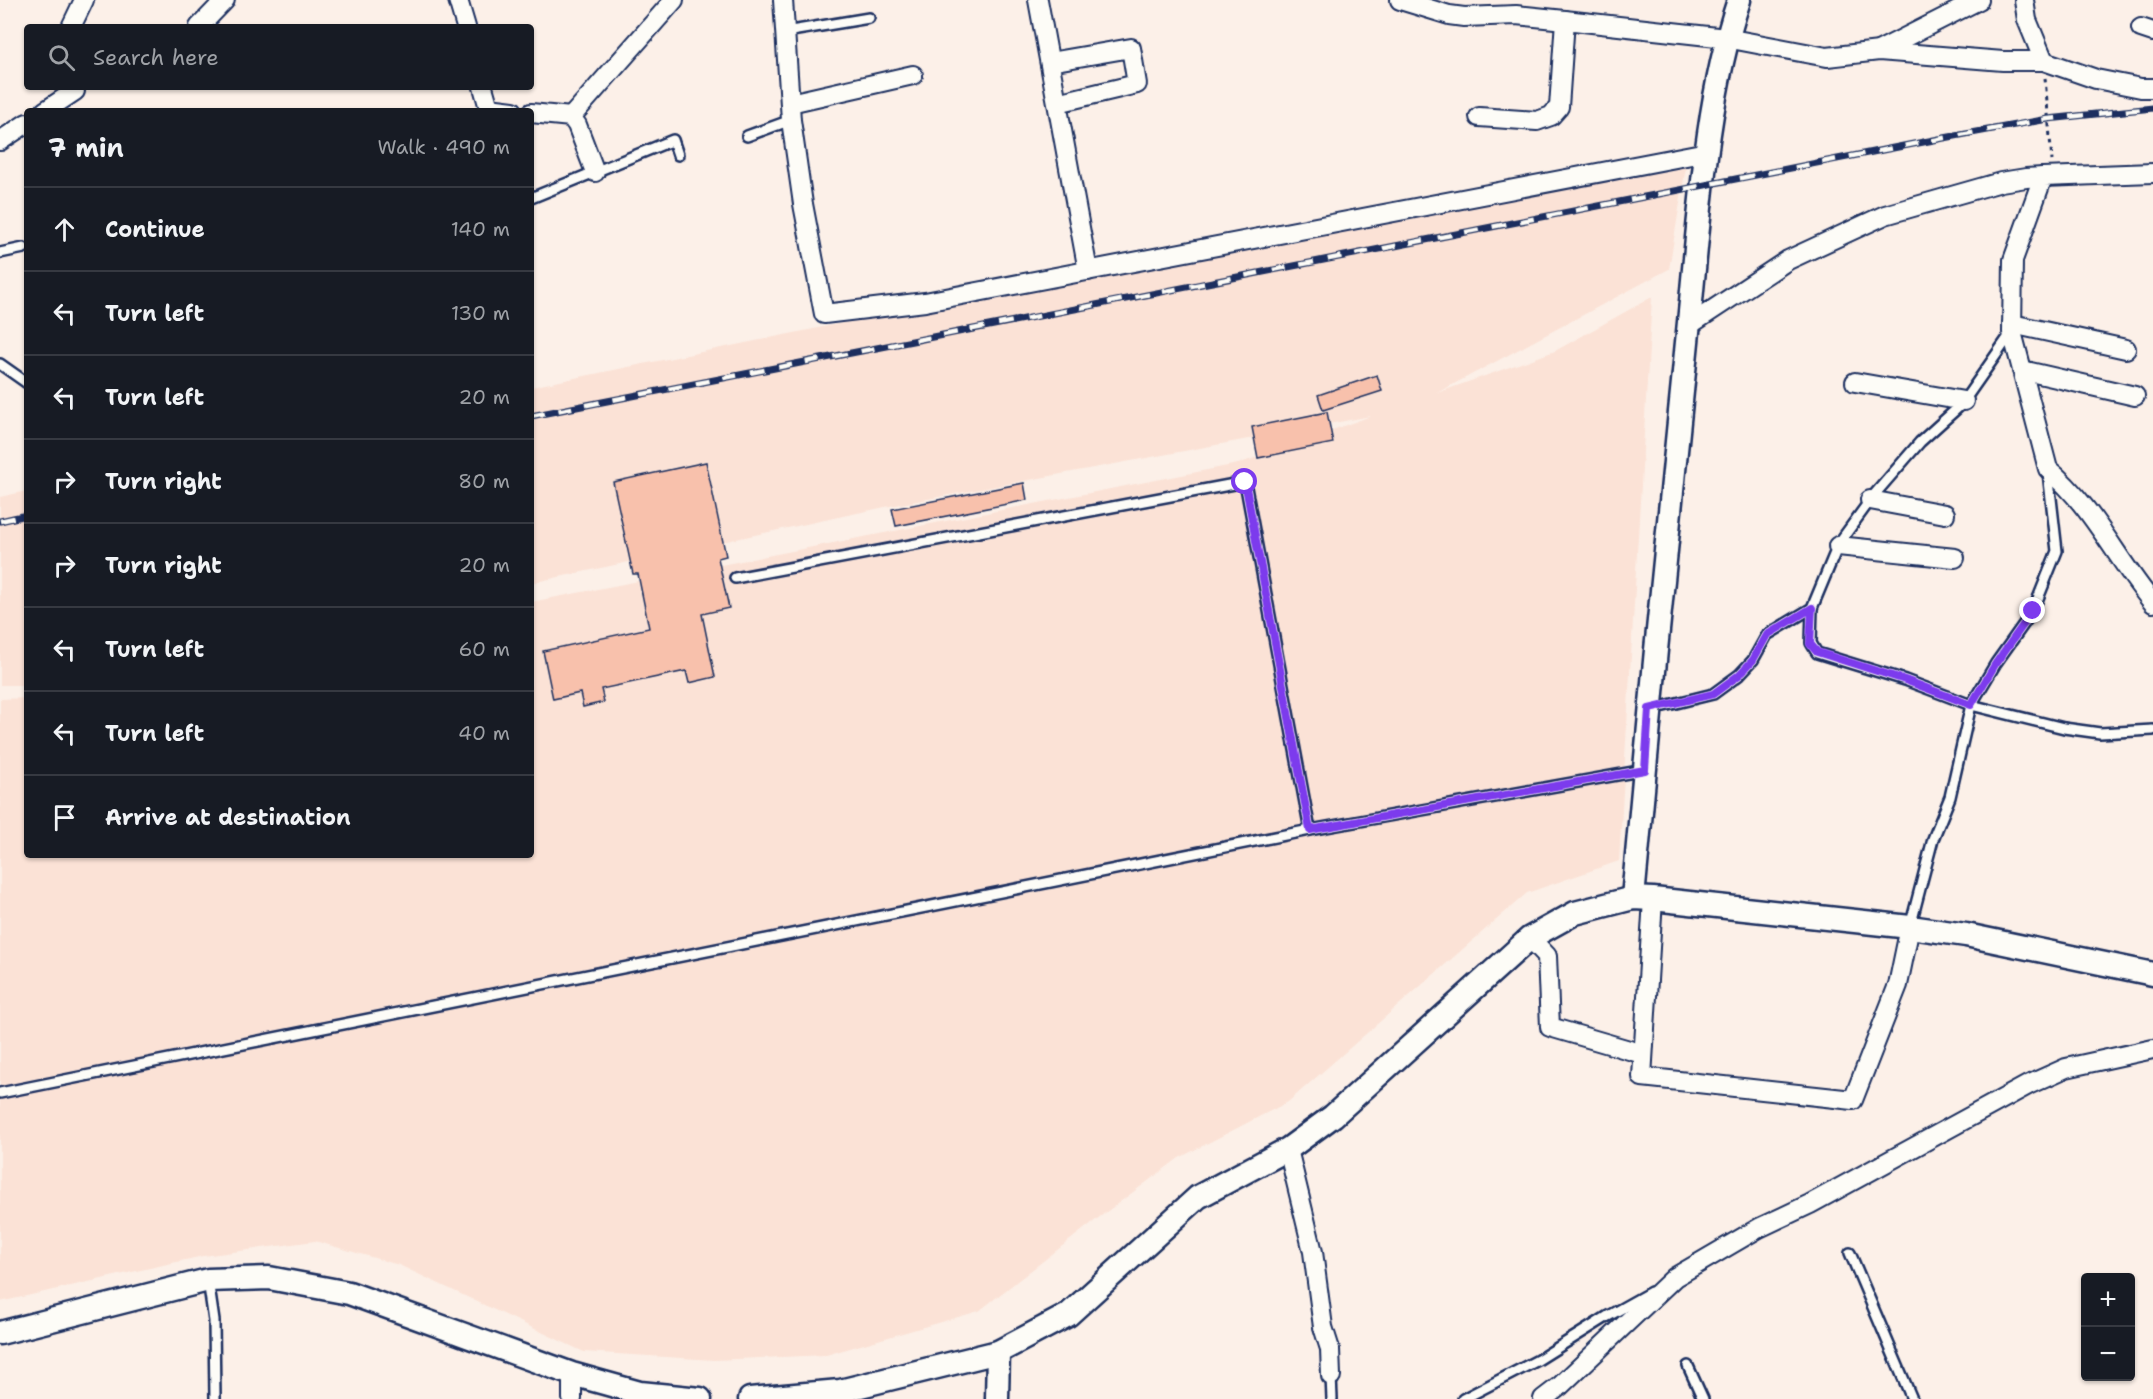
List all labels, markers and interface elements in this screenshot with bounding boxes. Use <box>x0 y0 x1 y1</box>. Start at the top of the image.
search box <box>24 24 534 90</box>
icon: search <box>45 41 78 74</box>
text: Search here <box>93 43 219 72</box>
text: 7 min <box>48 130 124 165</box>
text: Walk · 490 m <box>378 134 510 160</box>
icon: ahead <box>48 213 81 246</box>
text: Continue <box>105 215 205 244</box>
text: 140 m <box>451 216 510 242</box>
icon: left <box>48 297 81 330</box>
text: Turn left <box>105 299 204 328</box>
text: 130 m <box>451 300 510 326</box>
icon: left <box>48 381 81 414</box>
text: Turn left <box>105 383 204 412</box>
text: 20 m <box>459 384 510 410</box>
icon: right <box>48 465 81 498</box>
text: Turn right <box>105 467 222 496</box>
text: 80 m <box>458 468 510 494</box>
route start <box>1231 468 1257 494</box>
icon: right <box>48 549 81 582</box>
text: Turn right <box>105 551 222 580</box>
text: 20 m <box>459 552 510 578</box>
route end <box>2019 597 2045 623</box>
icon: left <box>48 633 81 666</box>
text: Turn left <box>105 635 204 664</box>
text: 60 m <box>458 636 510 662</box>
icon: left <box>48 717 81 750</box>
text: Turn left <box>105 719 204 748</box>
text: 40 m <box>458 720 510 746</box>
icon: arrive <box>48 801 81 834</box>
text: Arrive at destination <box>105 803 351 832</box>
map controls <box>2081 1273 2135 1381</box>
button: + <box>2081 1273 2135 1327</box>
button: − <box>2081 1327 2135 1381</box>

